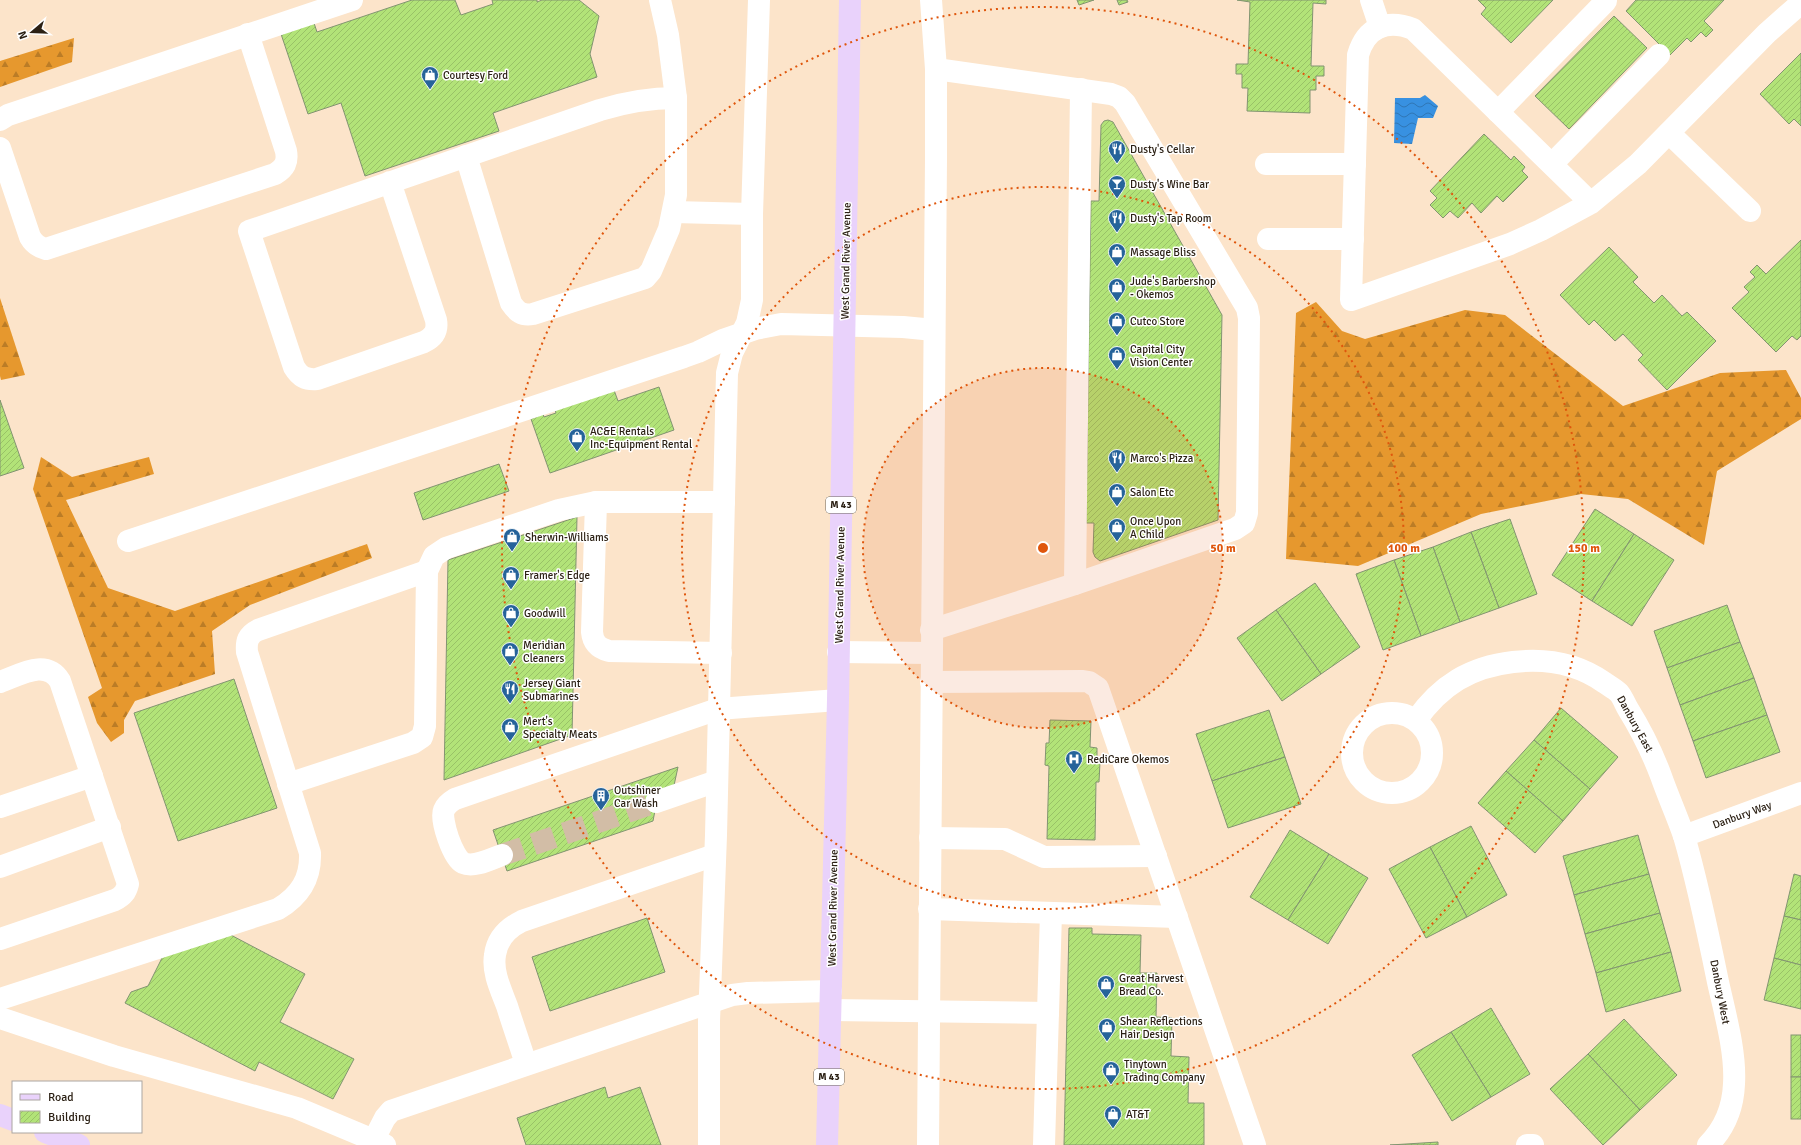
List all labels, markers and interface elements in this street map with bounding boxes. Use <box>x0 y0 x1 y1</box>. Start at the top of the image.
north arrow <box>12 12 52 52</box>
text: N <box>16 29 30 41</box>
shop icon: Courtesy Ford <box>420 65 440 90</box>
place label: Courtesy Ford <box>443 69 508 82</box>
restaurant icon: Dusty's Cellar <box>1107 139 1127 164</box>
place label: Dusty's Cellar <box>1130 143 1195 156</box>
bar icon: Dusty's Wine Bar <box>1107 174 1127 199</box>
place label: Dusty's Wine Bar <box>1130 178 1209 191</box>
street label: West Grand River Avenue <box>838 202 854 320</box>
restaurant icon: Dusty's Tap Room <box>1107 208 1127 233</box>
place label: Dusty's Tap Room <box>1130 212 1212 225</box>
shop icon: Massage Bliss <box>1107 242 1127 267</box>
place label: Massage Bliss <box>1130 246 1196 259</box>
place label: Jude's Barbershop - Okemos <box>1130 275 1216 301</box>
shop icon: Jude's Barbershop - Okemos <box>1107 277 1127 302</box>
shop icon: Cutco Store <box>1107 311 1127 336</box>
place label: Cutco Store <box>1130 315 1185 328</box>
place label: Capital City Vision Center <box>1130 343 1193 369</box>
shop icon: Capital City Vision Center <box>1107 345 1127 370</box>
place label: AC&E Rentals Inc-Equipment Rental <box>590 425 692 451</box>
shop icon: AC&E Rentals Inc-Equipment Rental <box>567 427 587 452</box>
restaurant icon: Marco's Pizza <box>1107 448 1127 473</box>
place label: Marco's Pizza <box>1130 452 1194 465</box>
shop icon: Salon Etc <box>1107 482 1127 507</box>
place label: Salon Etc <box>1130 486 1174 499</box>
road number: M 43 <box>826 497 856 513</box>
place label: Once Upon A Child <box>1130 515 1181 541</box>
shop icon: Once Upon A Child <box>1107 517 1127 542</box>
street label: West Grand River Avenue <box>832 526 848 644</box>
shop icon: Sherwin-Williams <box>502 527 522 552</box>
place label: Sherwin-Williams <box>525 531 609 544</box>
centre of rings <box>1036 541 1050 555</box>
text: 50 m <box>1210 541 1236 556</box>
text: 100 m <box>1388 541 1420 556</box>
text: 150 m <box>1568 541 1600 556</box>
shop icon: Framer's Edge <box>501 565 521 590</box>
place label: Framer's Edge <box>524 569 590 582</box>
shop icon: Goodwill <box>501 603 521 628</box>
place label: Goodwill <box>524 607 566 620</box>
place label: Meridian Cleaners <box>523 639 565 665</box>
shop icon: Meridian Cleaners <box>500 641 520 666</box>
place label: Jersey Giant Submarines <box>523 677 581 703</box>
restaurant icon: Jersey Giant Submarines <box>500 679 520 704</box>
street label: Danbury East <box>1614 693 1656 755</box>
place label: Mert's Specialty Meats <box>523 715 598 741</box>
shop icon: Mert's Specialty Meats <box>500 717 520 742</box>
hospital icon: RediCare Okemos <box>1064 749 1084 774</box>
place label: RediCare Okemos <box>1087 753 1169 766</box>
place label: Outshiner Car Wash <box>614 784 660 810</box>
building icon: Outshiner Car Wash <box>591 786 611 811</box>
street label: Danbury Way <box>1711 798 1774 832</box>
street label: West Grand River Avenue <box>825 849 841 967</box>
street label: Danbury West <box>1707 959 1733 1025</box>
place label: Great Harvest Bread Co. <box>1119 972 1184 998</box>
shop icon: Great Harvest Bread Co. <box>1096 974 1116 999</box>
place label: Shear Reflections Hair Design <box>1120 1015 1203 1041</box>
shop icon: Shear Reflections Hair Design <box>1097 1017 1117 1042</box>
place label: Tinytown Trading Company <box>1124 1058 1206 1084</box>
shop icon: Tinytown Trading Company <box>1101 1060 1121 1085</box>
road number: M 43 <box>814 1069 844 1085</box>
legend <box>12 1081 142 1133</box>
text: Road <box>48 1090 74 1105</box>
shop icon: AT&T <box>1103 1104 1123 1129</box>
place label: AT&T <box>1126 1108 1150 1121</box>
text: Building <box>48 1110 91 1125</box>

